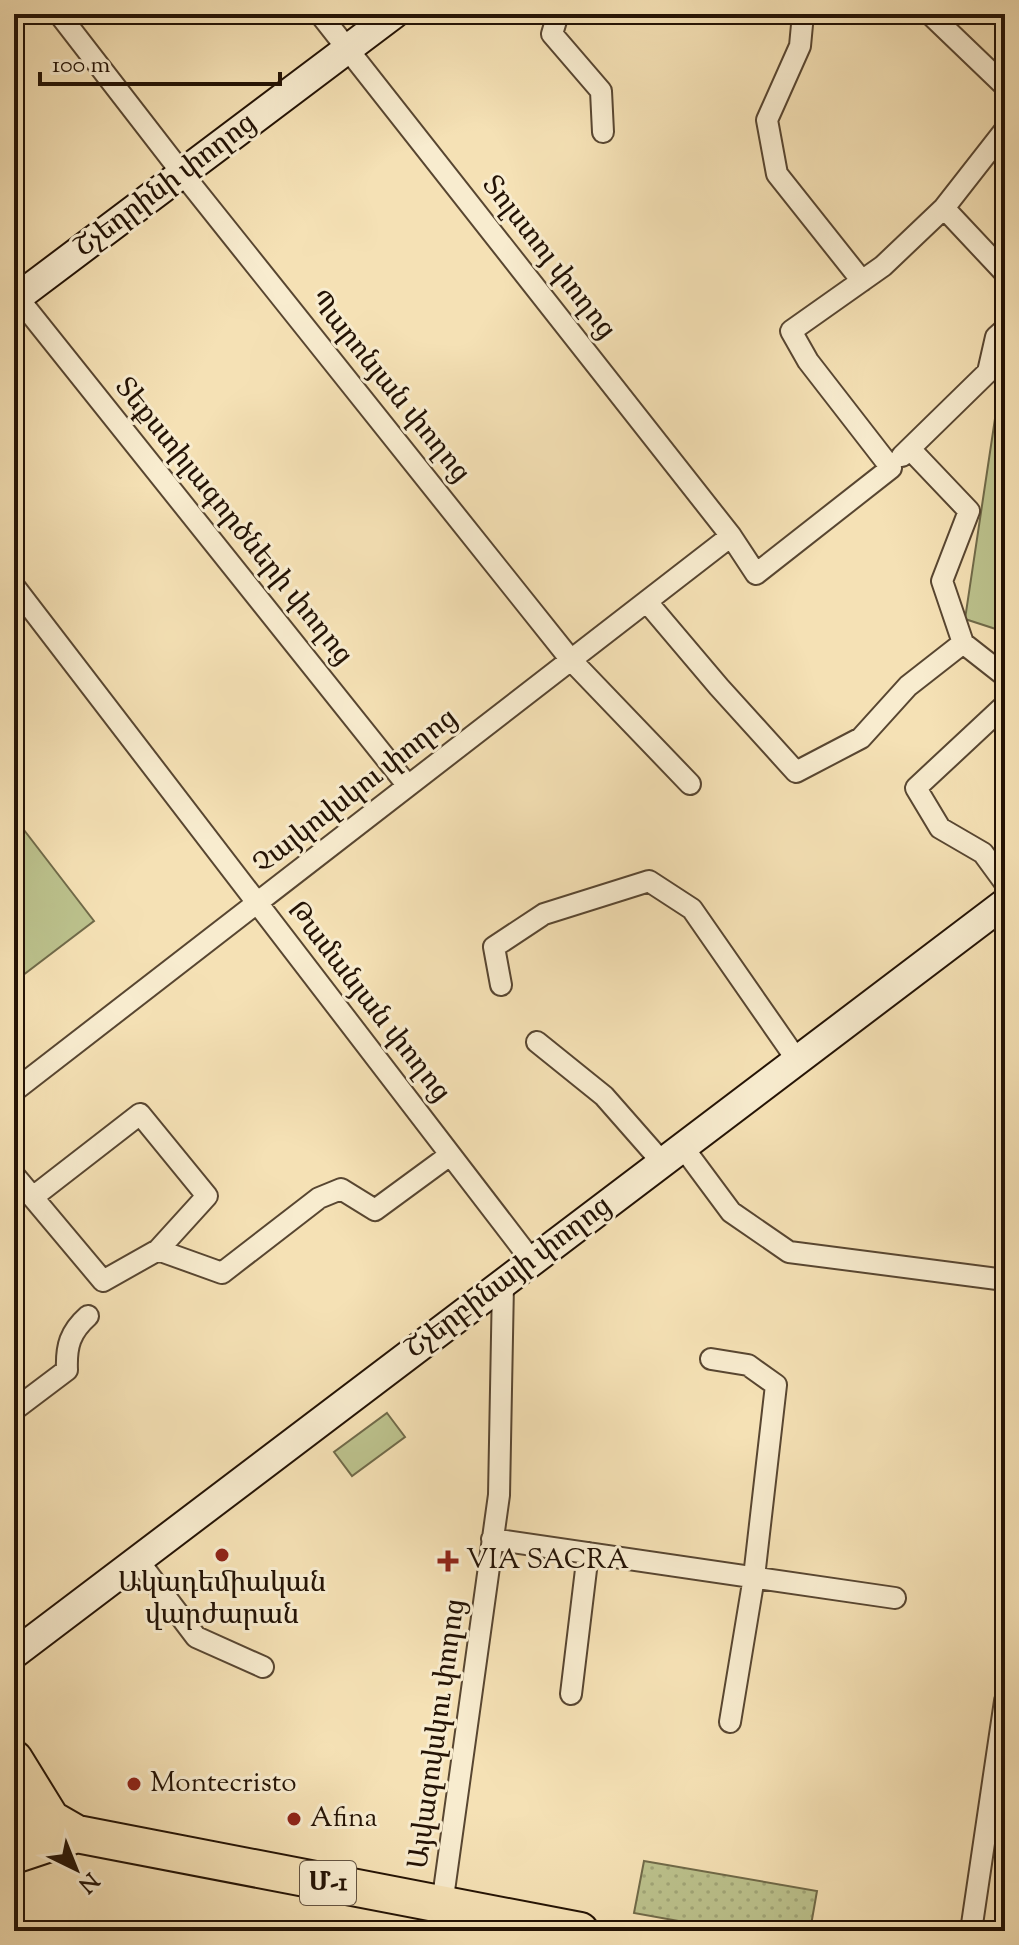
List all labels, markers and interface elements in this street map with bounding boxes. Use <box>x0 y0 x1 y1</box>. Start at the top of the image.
scale bar <box>40 36 280 86</box>
text: 100 m <box>52 49 110 83</box>
street label: Շչեդրինի փողոց <box>67 104 265 268</box>
street label: Տոլստոյ փողոց <box>471 168 625 348</box>
street label: Պարոնյան փողոց <box>299 282 479 492</box>
street label: Տեքստիլագործների փողոց <box>104 370 362 674</box>
street label: Չայկովսկու փողոց <box>245 699 467 885</box>
street label: Թամանյան փողոց <box>277 893 459 1111</box>
street label: Շչերբինայի փողոց <box>398 1187 620 1369</box>
place label: VIA SACRA <box>466 1541 629 1581</box>
marker: Ակադեմիական վարժարան <box>213 1546 231 1564</box>
marker: VIA SACRA <box>437 1550 459 1572</box>
place label: Ակադեմիական վարժարան <box>118 1564 326 1636</box>
street label: Այվազովսկու փողոց <box>399 1596 477 1872</box>
place label: Montecristo <box>150 1764 297 1804</box>
marker: Montecristo <box>125 1775 143 1793</box>
place label: Afina <box>310 1799 377 1839</box>
marker: Afina <box>285 1810 303 1828</box>
north arrow <box>36 1829 116 1909</box>
road number: Մ-1 <box>300 1861 356 1905</box>
text: N <box>70 1864 105 1899</box>

